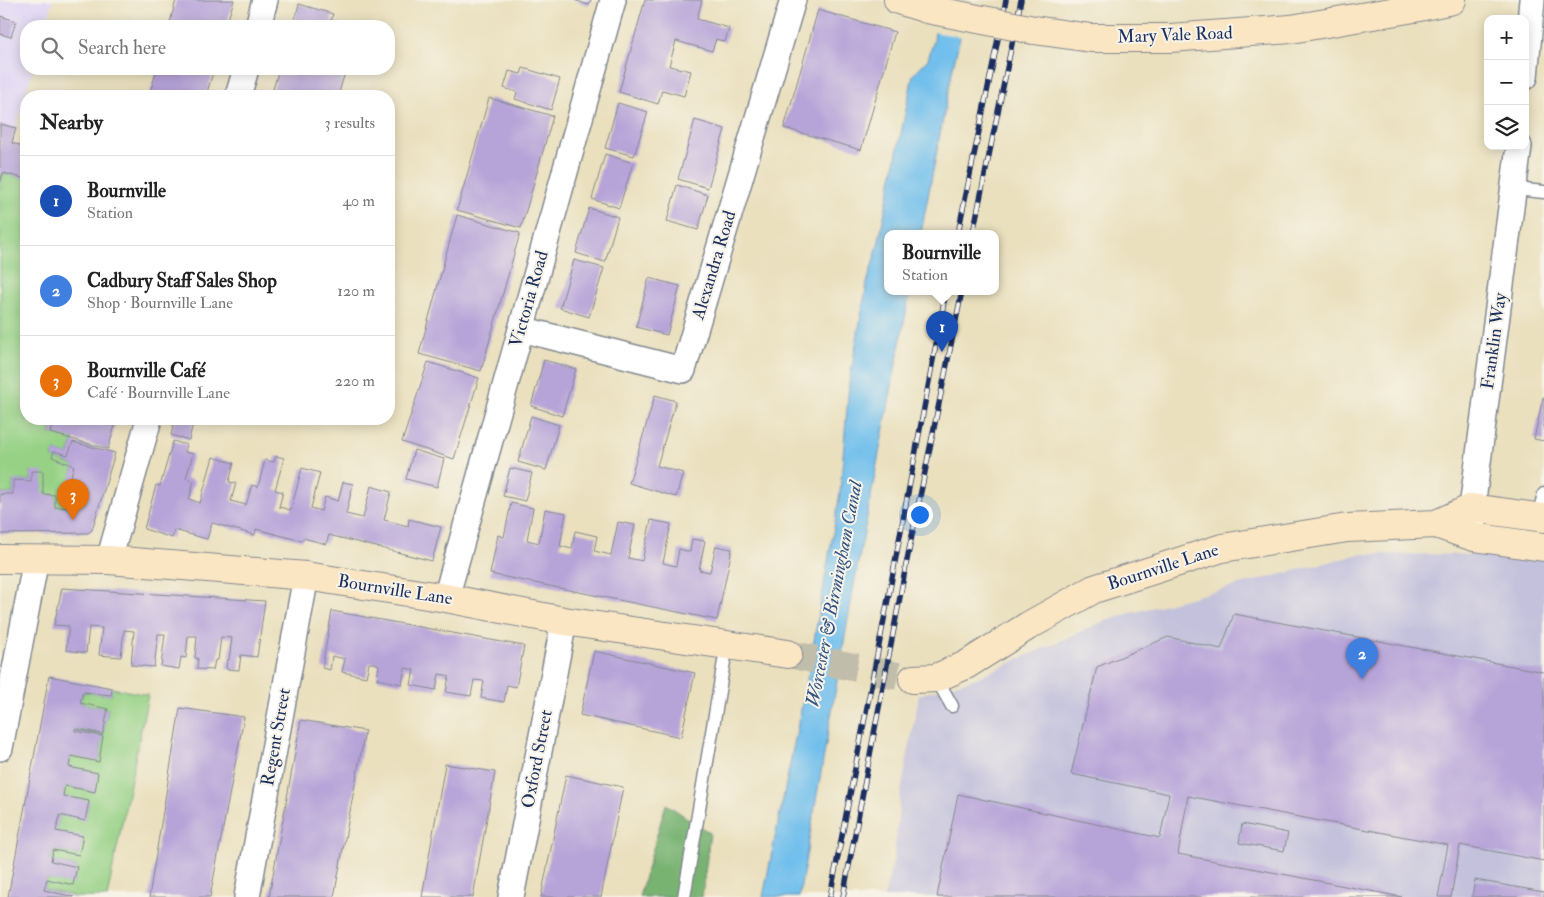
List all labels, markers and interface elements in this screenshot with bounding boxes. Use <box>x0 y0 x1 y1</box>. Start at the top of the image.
map controls <box>1484 15 1529 150</box>
button: + <box>1484 15 1529 60</box>
search box <box>20 20 395 75</box>
street label: Mary Vale Road <box>1117 21 1233 49</box>
icon: search <box>38 34 66 62</box>
text: Search here <box>78 36 166 60</box>
button: − <box>1484 60 1529 105</box>
button: layers <box>1484 105 1529 150</box>
text: Nearby <box>40 109 103 136</box>
text: 3 results <box>324 113 375 133</box>
text: Bournville <box>87 179 166 203</box>
text: 1 <box>53 191 59 211</box>
text: 40 m <box>342 191 375 211</box>
text: Station <box>87 203 133 223</box>
street label: Alexandra Road <box>686 208 741 323</box>
popup <box>884 230 999 295</box>
text: Bournville <box>902 241 981 265</box>
street label: Victoria Road <box>504 248 554 350</box>
text: Station <box>902 265 948 285</box>
text: Cadbury Staff Sales Shop <box>87 269 277 293</box>
text: 2 <box>52 281 60 301</box>
text: 120 m <box>337 281 375 301</box>
street label: Franklin Way <box>1476 290 1512 391</box>
text: Shop · Bournville Lane <box>87 293 233 313</box>
pin: 1 <box>926 311 958 352</box>
text: Bournville Café <box>87 359 206 383</box>
text: 3 <box>53 371 59 391</box>
text: 220 m <box>335 371 375 391</box>
text: Café · Bournville Lane <box>87 383 230 403</box>
water label: Worcester & Birmingham Canal <box>800 478 868 709</box>
pin: 3 <box>57 479 89 520</box>
your location <box>907 502 933 528</box>
street label: Bournville Lane <box>1104 538 1222 596</box>
street label: Bournville Lane <box>336 570 454 610</box>
pin: 2 <box>1346 638 1378 679</box>
street label: Regent Street <box>256 686 296 788</box>
street label: Oxford Street <box>516 708 558 810</box>

